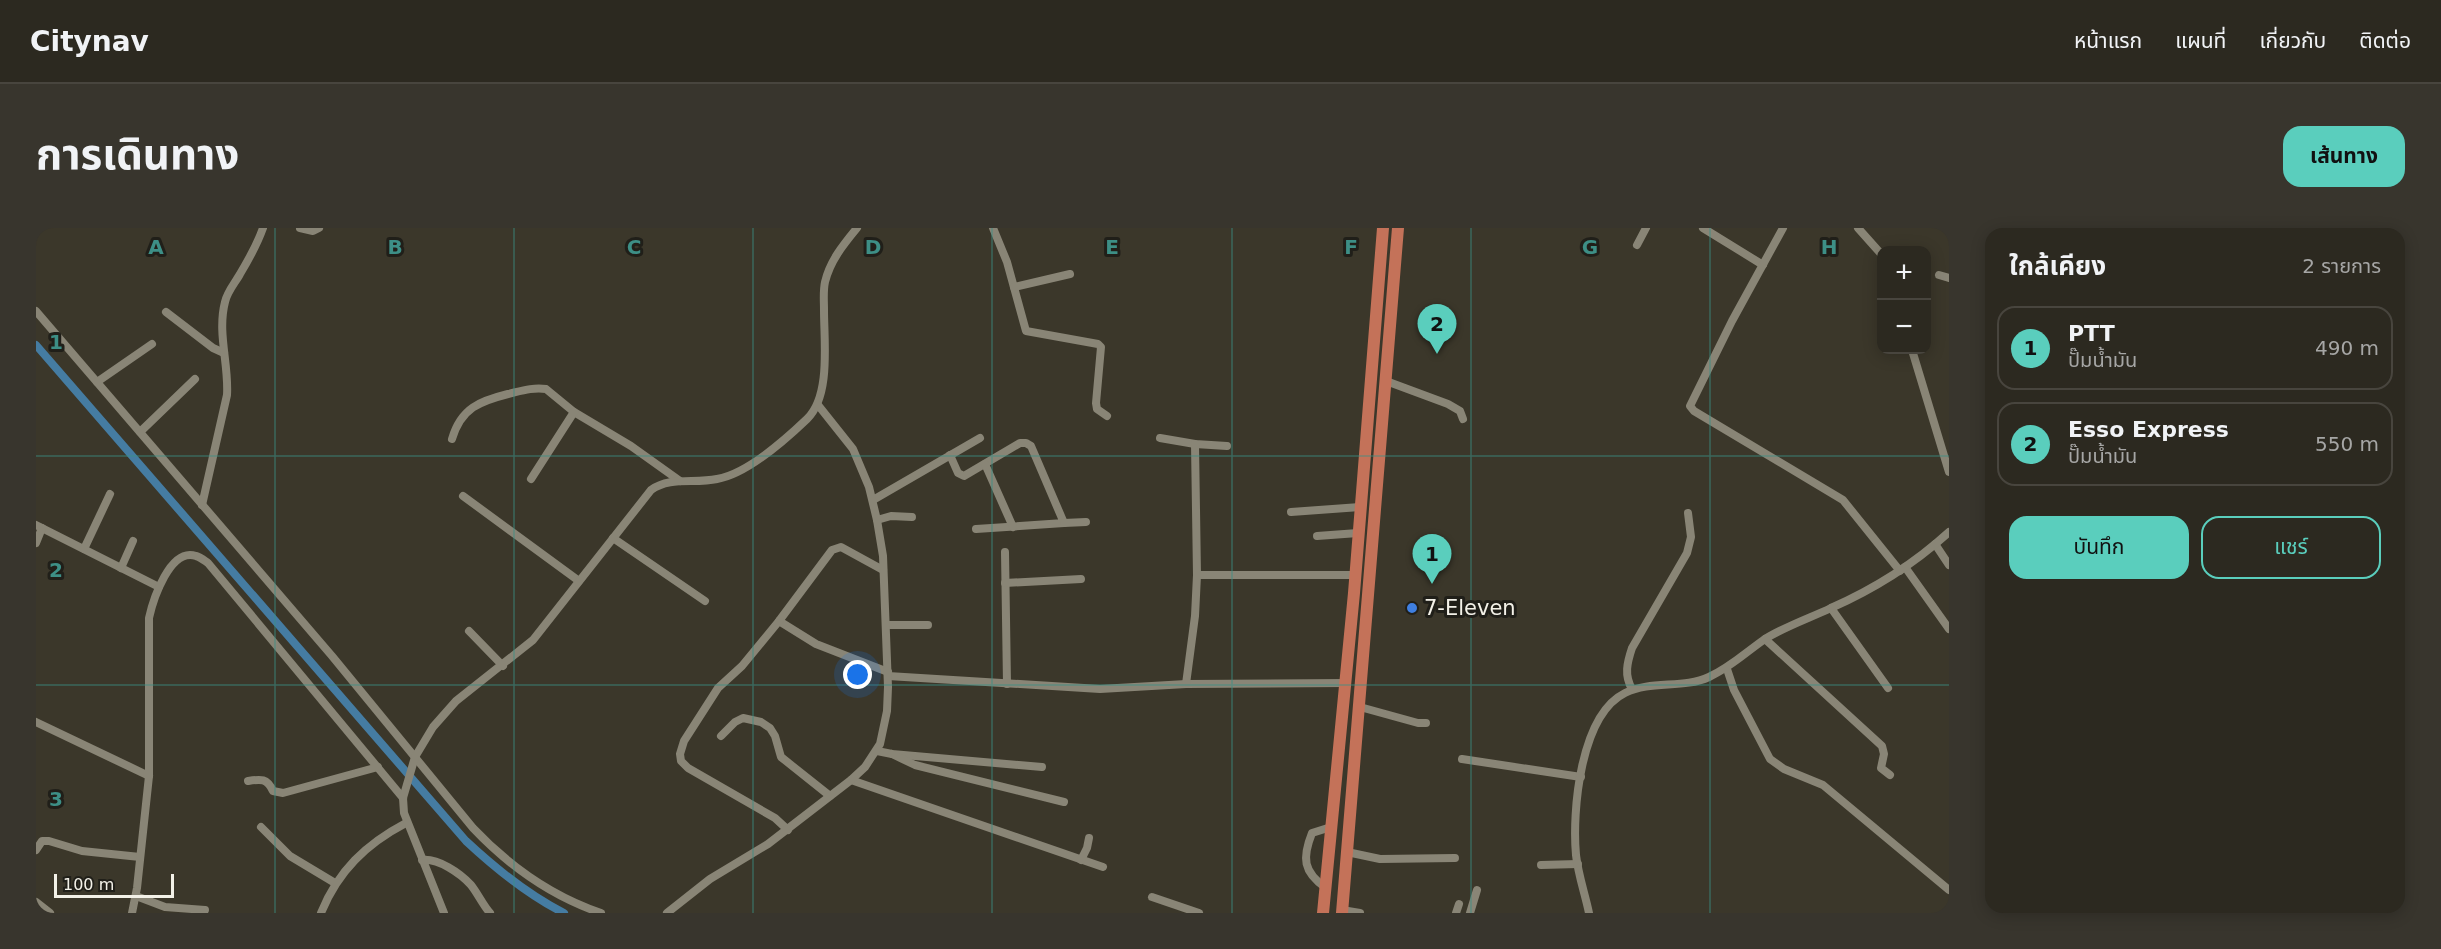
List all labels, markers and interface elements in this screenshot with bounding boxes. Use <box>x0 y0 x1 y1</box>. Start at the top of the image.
text: Citynav <box>30 25 149 58</box>
text: หน้าแรก <box>2074 29 2142 53</box>
text: แผนที่ <box>2175 29 2226 53</box>
text: เกี่ยวกับ <box>2259 29 2326 53</box>
text: ติดต่อ <box>2359 29 2411 53</box>
button: เส้นทาง <box>2283 126 2405 187</box>
text: การเดินทาง <box>36 130 239 179</box>
text: A <box>148 235 164 259</box>
text: B <box>387 235 403 259</box>
text: C <box>627 235 641 259</box>
text: D <box>865 235 881 259</box>
text: E <box>1105 235 1119 259</box>
text: F <box>1344 235 1358 259</box>
text: G <box>1582 235 1598 259</box>
text: H <box>1821 235 1837 259</box>
map controls <box>1877 246 1931 354</box>
button: + <box>1877 246 1931 300</box>
text: ใกล้เคียง <box>2009 251 2106 281</box>
text: 2 รายการ <box>2302 254 2381 278</box>
button: − <box>1877 300 1931 354</box>
pin: 2 <box>1418 304 1456 354</box>
text: PTT <box>2068 321 2115 346</box>
text: 1 <box>49 330 63 354</box>
text: 1 <box>2024 336 2037 360</box>
text: 490 m <box>2315 336 2379 360</box>
text: ปั๊มน้ำมัน <box>2068 348 2137 372</box>
text: Esso Express <box>2068 417 2229 442</box>
text: 2 <box>2024 432 2037 456</box>
text: 550 m <box>2315 432 2379 456</box>
text: ปั๊มน้ำมัน <box>2068 444 2137 468</box>
button: บันทึก <box>2009 516 2189 579</box>
button: แชร์ <box>2201 516 2381 579</box>
pin: 1 <box>1412 534 1452 584</box>
text: 2 <box>49 558 63 582</box>
place label: 7-Eleven <box>1424 596 1516 620</box>
marker: 7-Eleven <box>1405 601 1419 615</box>
your location <box>843 660 872 689</box>
text: 3 <box>49 787 63 811</box>
scale bar <box>54 871 174 898</box>
text: 100 m <box>63 875 114 894</box>

